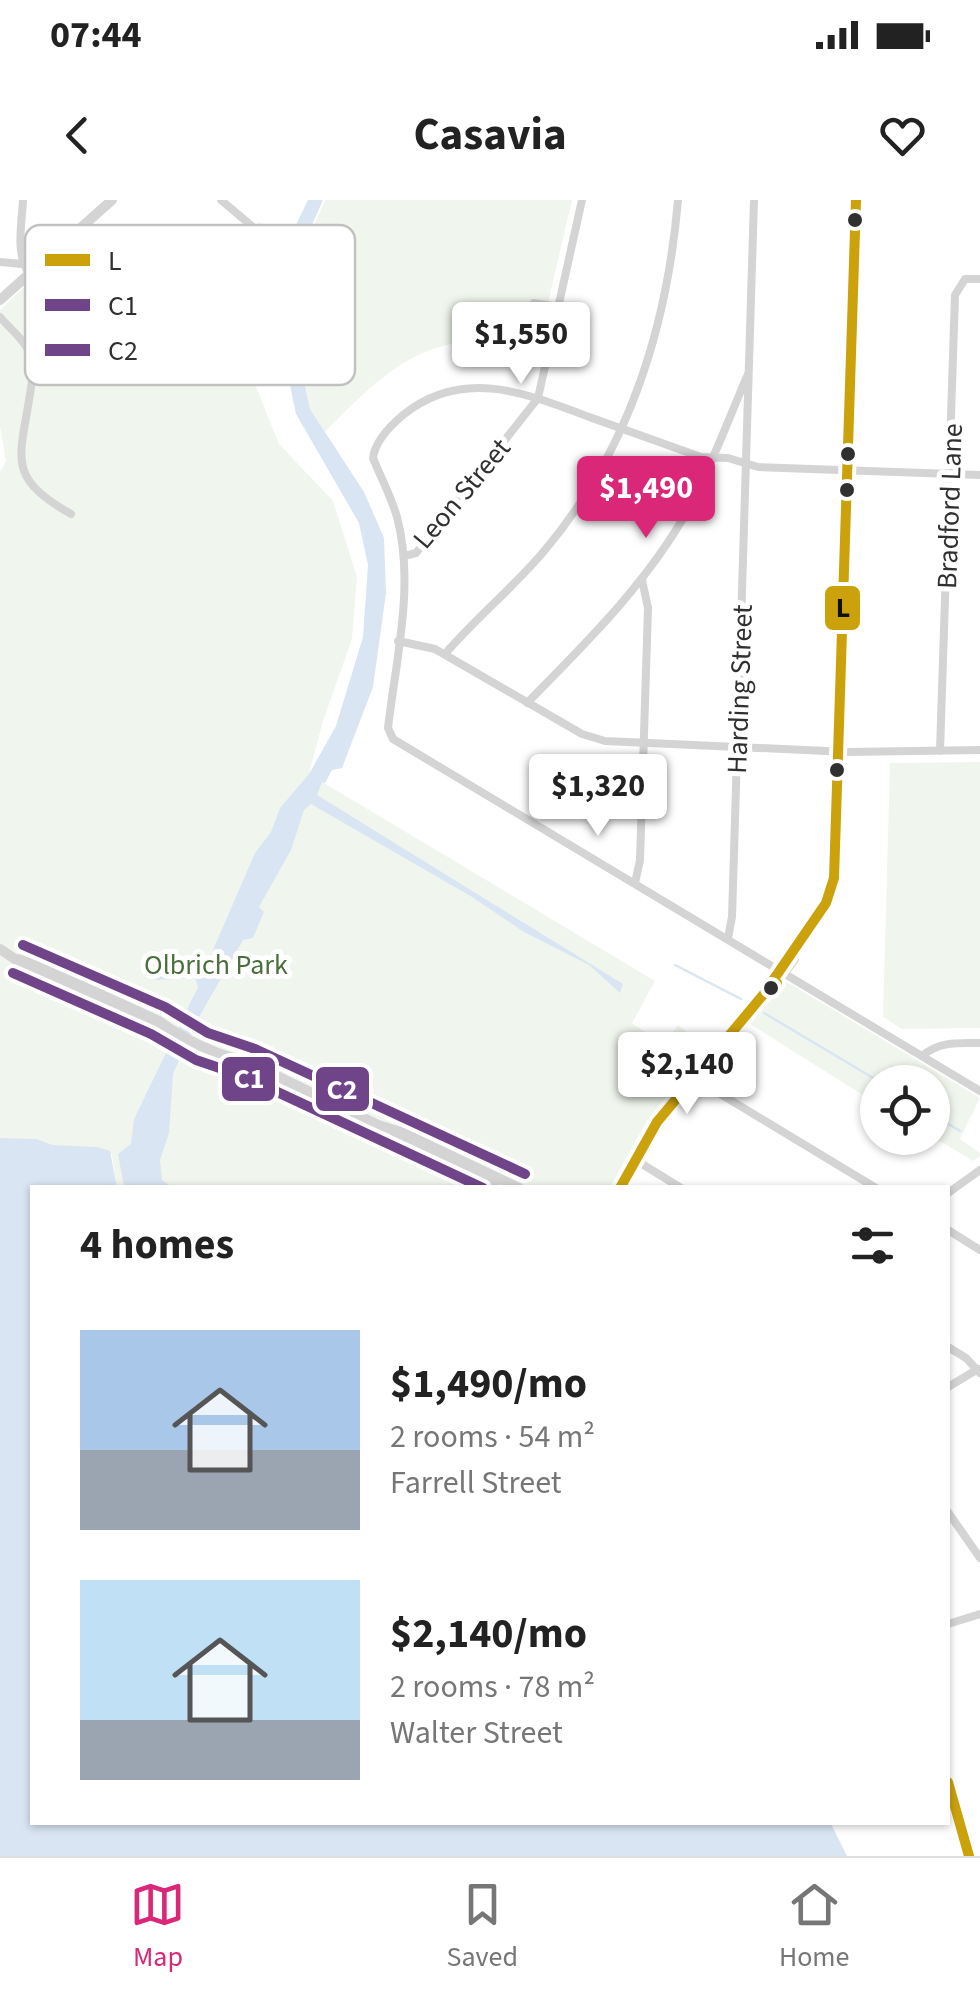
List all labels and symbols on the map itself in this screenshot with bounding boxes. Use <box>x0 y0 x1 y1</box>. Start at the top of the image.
unlabelled marker <box>845 210 865 230</box>
legend <box>25 225 355 385</box>
text: L <box>108 241 122 281</box>
text: C1 <box>108 286 138 326</box>
pin: $1,550 <box>440 302 602 387</box>
text: C2 <box>108 331 138 371</box>
street label: Bradford Lane <box>927 423 973 590</box>
street label: Leon Street <box>404 429 520 558</box>
unlabelled marker <box>838 444 858 464</box>
pin: $1,490 <box>565 456 727 541</box>
unlabelled marker <box>837 480 857 500</box>
line badge: L <box>823 584 862 632</box>
text: L <box>836 588 850 628</box>
street label: Harding Street <box>717 603 763 774</box>
pin: $1,320 <box>517 754 679 839</box>
unlabelled marker <box>827 760 847 780</box>
park label: Olbrich Park <box>144 945 288 985</box>
unlabelled marker <box>761 978 781 998</box>
pin: $2,140 <box>606 1032 768 1117</box>
line badge: C1 <box>220 1055 277 1103</box>
text: C1 <box>233 1059 265 1099</box>
line badge: C2 <box>314 1065 371 1113</box>
text: C2 <box>326 1070 358 1110</box>

